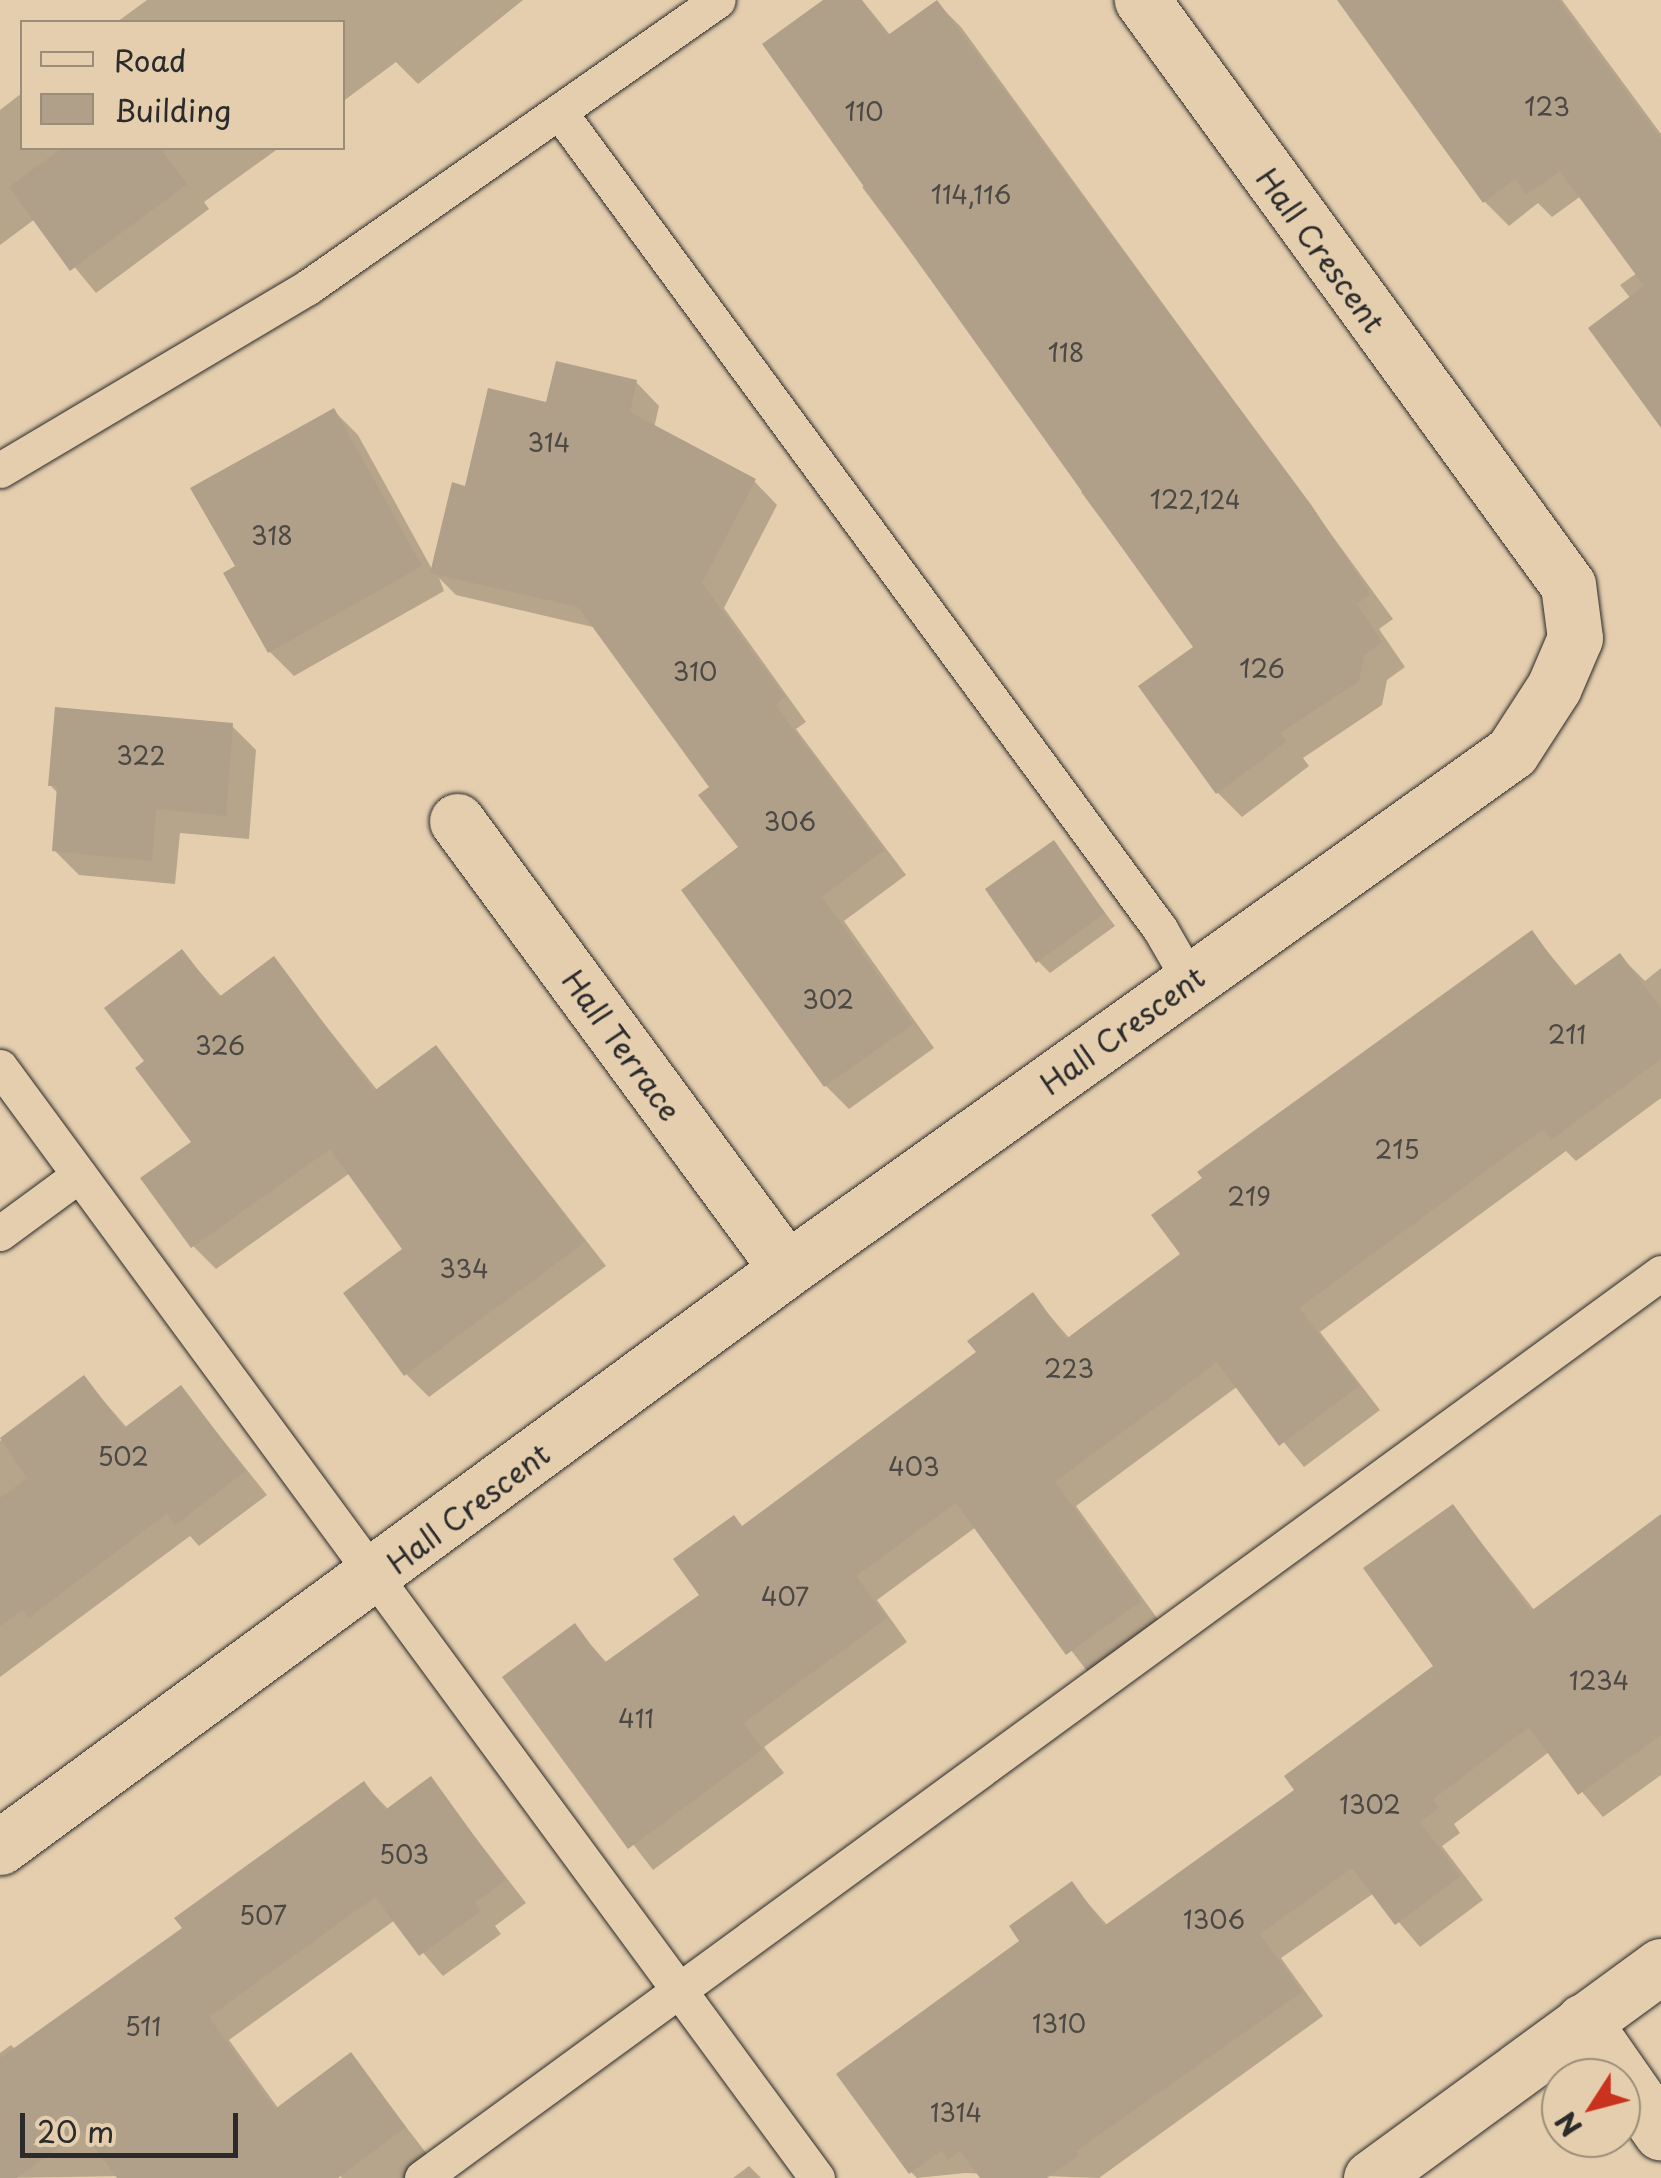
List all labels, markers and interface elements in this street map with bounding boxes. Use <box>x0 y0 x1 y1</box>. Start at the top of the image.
legend <box>20 20 345 150</box>
text: Road <box>114 37 187 82</box>
text: Building <box>114 87 231 132</box>
house number: 123 <box>1524 91 1570 121</box>
house number: 110 <box>844 96 884 126</box>
street label: Hall Crescent <box>1249 161 1393 339</box>
house number: 114,116 <box>931 179 1011 209</box>
house number: 118 <box>1048 337 1084 367</box>
house number: 314 <box>528 427 570 457</box>
house number: 122,124 <box>1150 484 1240 514</box>
house number: 318 <box>251 520 293 550</box>
house number: 126 <box>1239 653 1285 683</box>
house number: 310 <box>673 656 717 686</box>
house number: 322 <box>116 740 166 770</box>
house number: 306 <box>764 806 816 836</box>
street label: Hall Crescent <box>1033 958 1211 1102</box>
street label: Hall Terrace <box>555 963 689 1127</box>
house number: 302 <box>802 984 854 1014</box>
house number: 211 <box>1548 1019 1586 1049</box>
house number: 326 <box>195 1030 245 1060</box>
house number: 215 <box>1375 1134 1419 1164</box>
house number: 219 <box>1227 1181 1271 1211</box>
house number: 334 <box>439 1253 489 1283</box>
house number: 223 <box>1044 1353 1094 1383</box>
street label: Hall Crescent <box>379 1435 557 1581</box>
house number: 502 <box>97 1441 149 1471</box>
house number: 403 <box>888 1451 940 1481</box>
house number: 407 <box>761 1581 809 1611</box>
house number: 1234 <box>1569 1665 1629 1695</box>
house number: 411 <box>618 1703 654 1733</box>
house number: 1302 <box>1339 1789 1401 1819</box>
house number: 503 <box>379 1839 429 1869</box>
house number: 507 <box>239 1900 287 1930</box>
house number: 1306 <box>1183 1904 1245 1934</box>
house number: 1310 <box>1032 2008 1086 2038</box>
house number: 511 <box>125 2011 161 2041</box>
north arrow <box>1541 2058 1641 2158</box>
scale bar <box>25 2093 242 2155</box>
house number: 1314 <box>930 2097 982 2127</box>
text: N <box>1544 2103 1592 2146</box>
text: 20 m <box>37 2108 114 2153</box>

